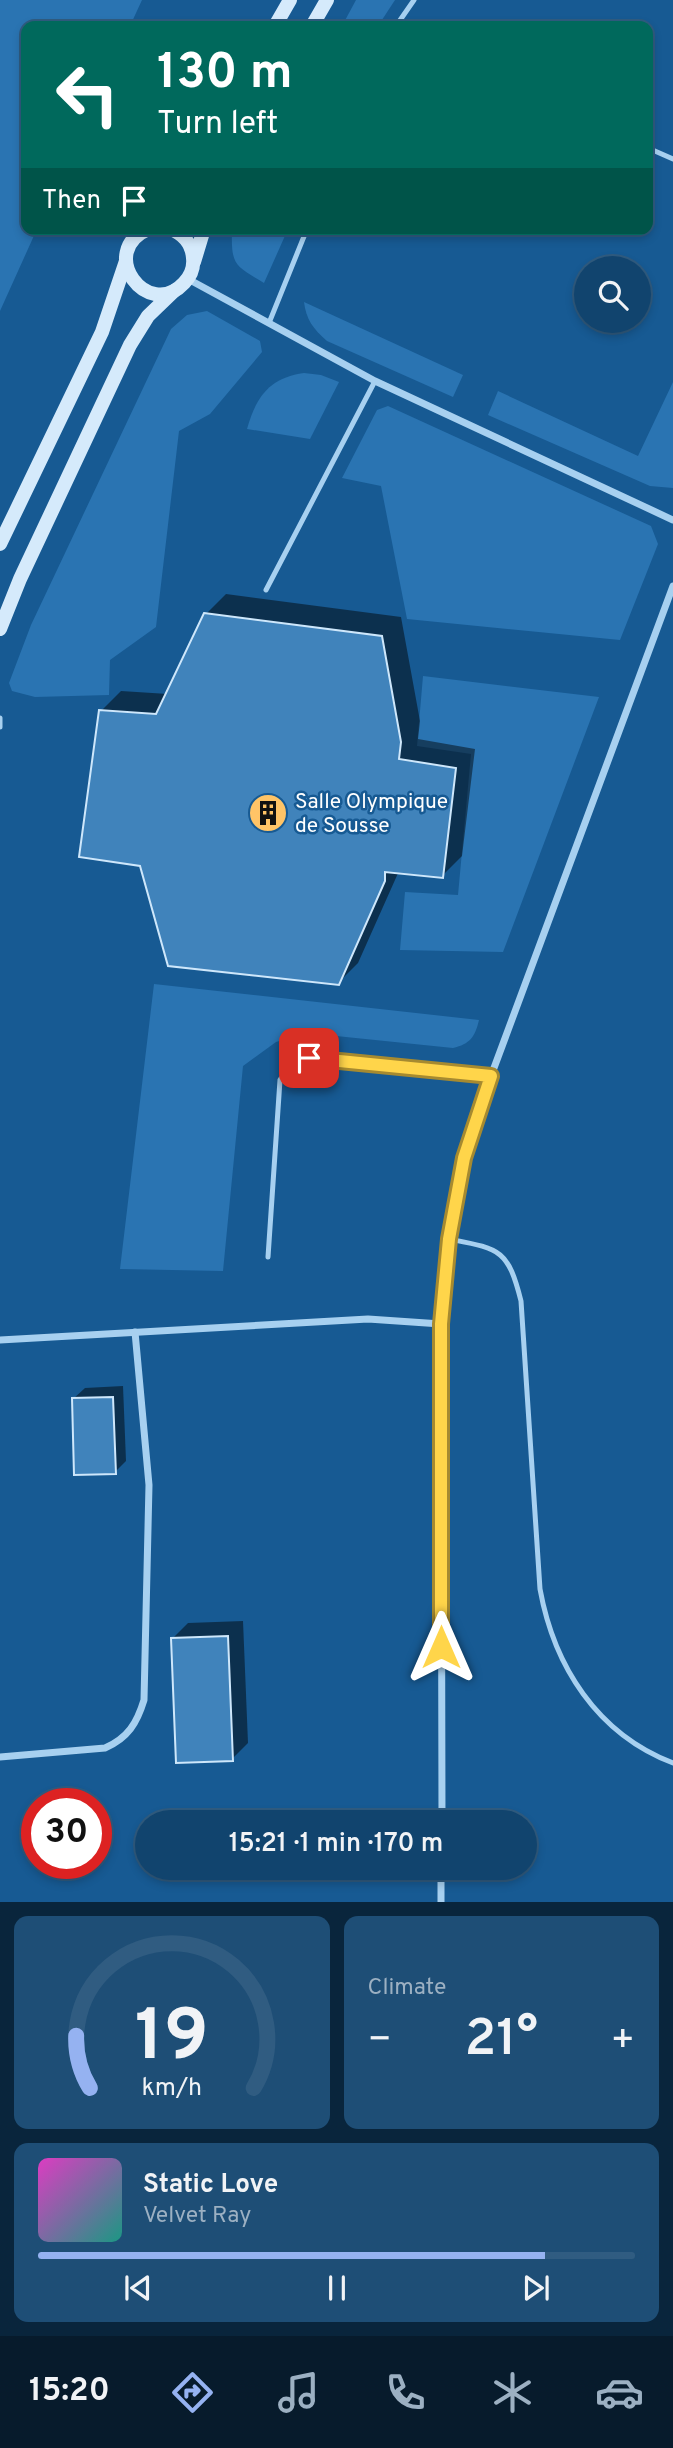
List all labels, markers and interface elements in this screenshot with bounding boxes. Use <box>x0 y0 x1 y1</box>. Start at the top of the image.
text: 130 m <box>157 44 293 106</box>
icon: left <box>42 49 133 140</box>
text: Turn left <box>157 105 278 145</box>
icon: arrive <box>115 182 153 220</box>
text: Then <box>42 185 101 218</box>
map controls <box>574 256 651 333</box>
button: search <box>574 256 651 333</box>
place label: Salle Olympique de Sousse <box>295 789 448 840</box>
building icon: Salle Olympique de Sousse <box>247 792 289 834</box>
pin <box>279 1028 339 1088</box>
icon: arrive <box>290 1039 328 1077</box>
position arrow <box>404 1610 478 1684</box>
speed limit sign: 30 <box>21 1788 112 1879</box>
text: 15:21 · 1 min · 170 m <box>229 1828 443 1861</box>
text: Climate <box>368 1974 446 2003</box>
text: 19 <box>135 1995 209 2087</box>
text: 21° <box>464 2008 538 2074</box>
text: − <box>368 2017 392 2066</box>
text: + <box>610 2017 635 2066</box>
text: km/h <box>141 2073 202 2105</box>
text: Static Love <box>143 2169 278 2202</box>
text: Velvet Ray <box>143 2202 251 2231</box>
icon: previous <box>119 2269 157 2307</box>
icon: pause <box>318 2269 356 2307</box>
icon: next <box>517 2269 555 2307</box>
icon: directions <box>168 2368 217 2417</box>
icon: music <box>274 2368 323 2417</box>
icon: phone <box>381 2368 430 2417</box>
icon: climate <box>488 2368 537 2417</box>
icon: car <box>595 2368 644 2417</box>
text: 15:20 <box>29 2372 110 2412</box>

